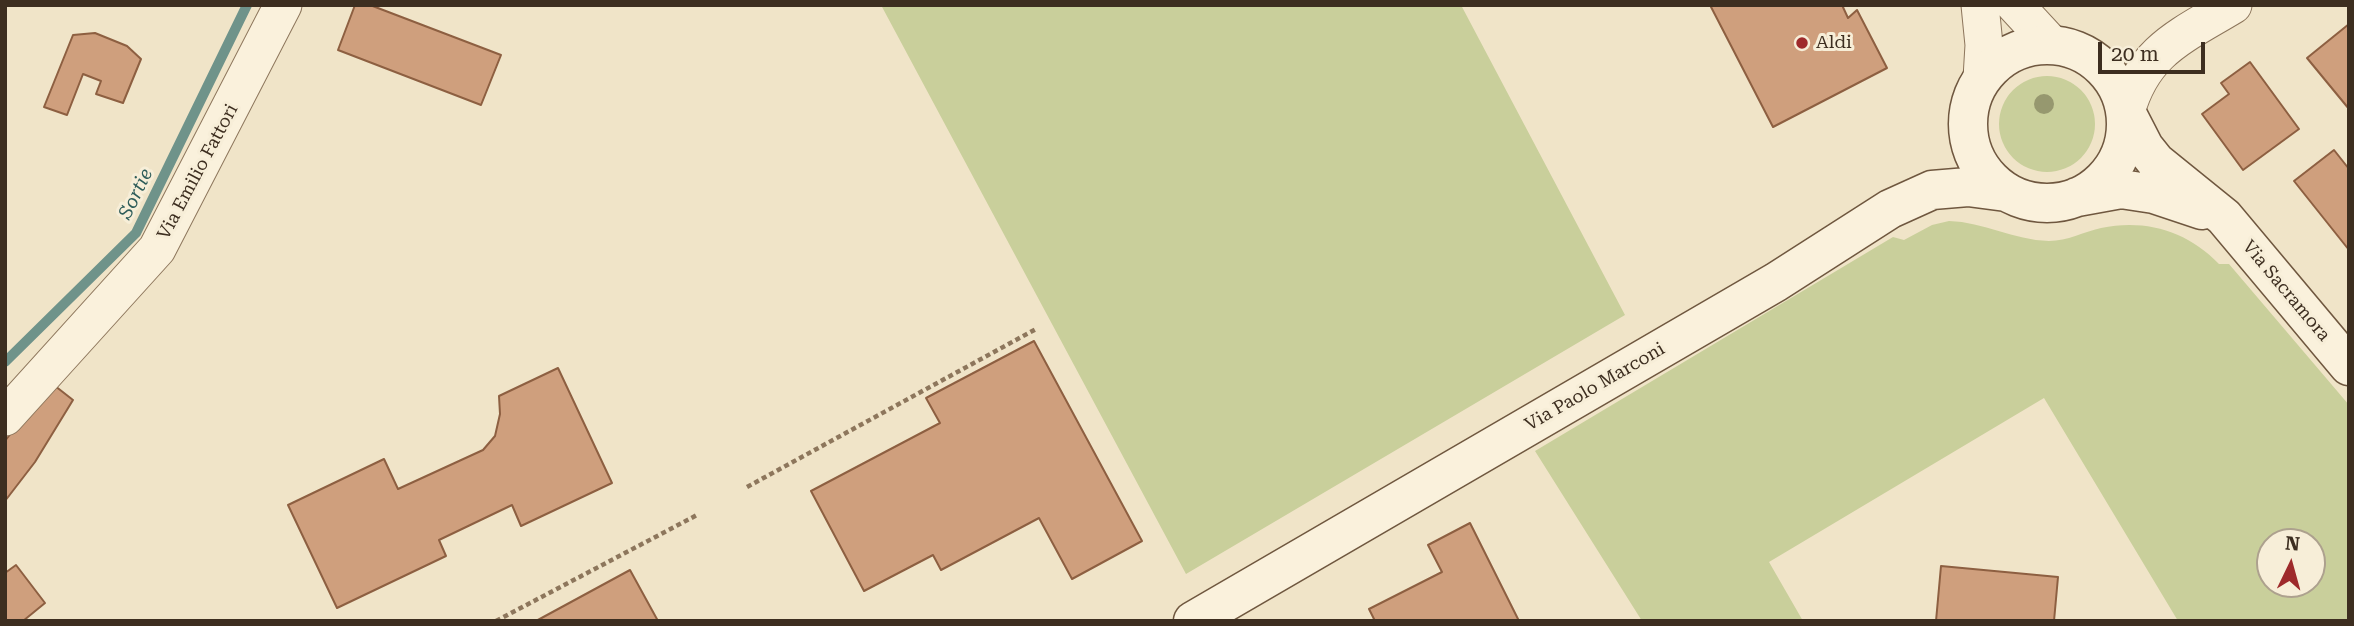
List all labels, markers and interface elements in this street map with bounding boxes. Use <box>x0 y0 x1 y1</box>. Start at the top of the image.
scale bar <box>2102 28 2209 72</box>
place label: Aldi <box>1816 32 1852 54</box>
marker: Aldi <box>1794 35 1810 51</box>
text: 20 m <box>2111 42 2159 66</box>
street label: Via Emilio Fattori <box>153 101 243 243</box>
water label: Sortie <box>114 165 158 223</box>
street label: Via Sacramora <box>2238 236 2334 346</box>
street label: Via Paolo Marconi <box>1521 338 1669 436</box>
north arrow <box>2256 528 2326 598</box>
text: N <box>2284 531 2301 556</box>

